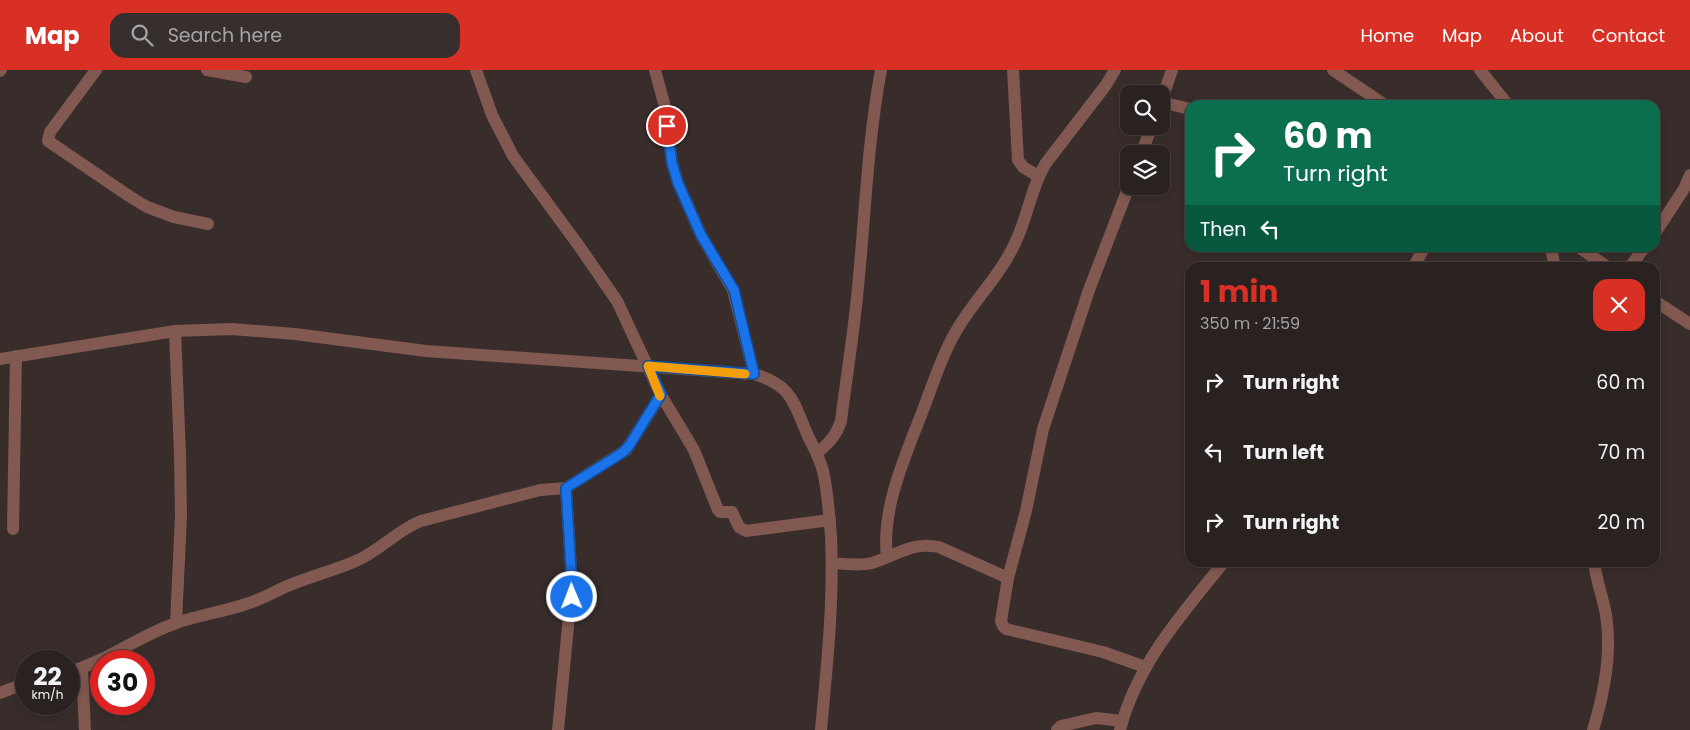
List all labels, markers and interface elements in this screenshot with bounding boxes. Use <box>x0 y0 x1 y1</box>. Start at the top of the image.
search box <box>110 13 460 58</box>
text: Map <box>25 19 80 52</box>
icon: search <box>128 21 156 49</box>
text: Search here <box>168 22 282 49</box>
text: Home <box>1360 23 1414 48</box>
text: Map <box>1442 23 1482 48</box>
text: About <box>1510 23 1564 48</box>
text: Contact <box>1592 23 1665 48</box>
map controls <box>1120 85 1170 195</box>
button: search <box>1120 85 1170 135</box>
pin <box>646 105 688 147</box>
text: 60 m <box>1283 111 1373 160</box>
icon: arrive <box>653 112 681 140</box>
icon: right <box>1200 120 1265 185</box>
button: layers <box>1120 145 1170 195</box>
text: Turn right <box>1283 158 1388 189</box>
icon: left <box>1256 215 1284 243</box>
text: Then <box>1200 216 1246 243</box>
text: 1 min <box>1200 270 1278 313</box>
button: close <box>1593 279 1645 331</box>
text: 350 m · 21:59 <box>1200 312 1300 335</box>
icon: right <box>1200 368 1228 396</box>
text: Turn right <box>1243 369 1339 396</box>
text: 60 m <box>1596 369 1645 396</box>
icon: left <box>1200 438 1228 466</box>
text: Turn left <box>1243 439 1324 466</box>
text: 70 m <box>1598 439 1645 466</box>
icon: right <box>1200 508 1228 536</box>
text: Turn right <box>1243 509 1339 536</box>
text: 20 m <box>1597 509 1645 536</box>
position arrow <box>545 570 597 622</box>
speed limit sign: 30 <box>90 650 155 715</box>
text: 22 <box>33 659 62 694</box>
text: km/h <box>32 686 63 703</box>

